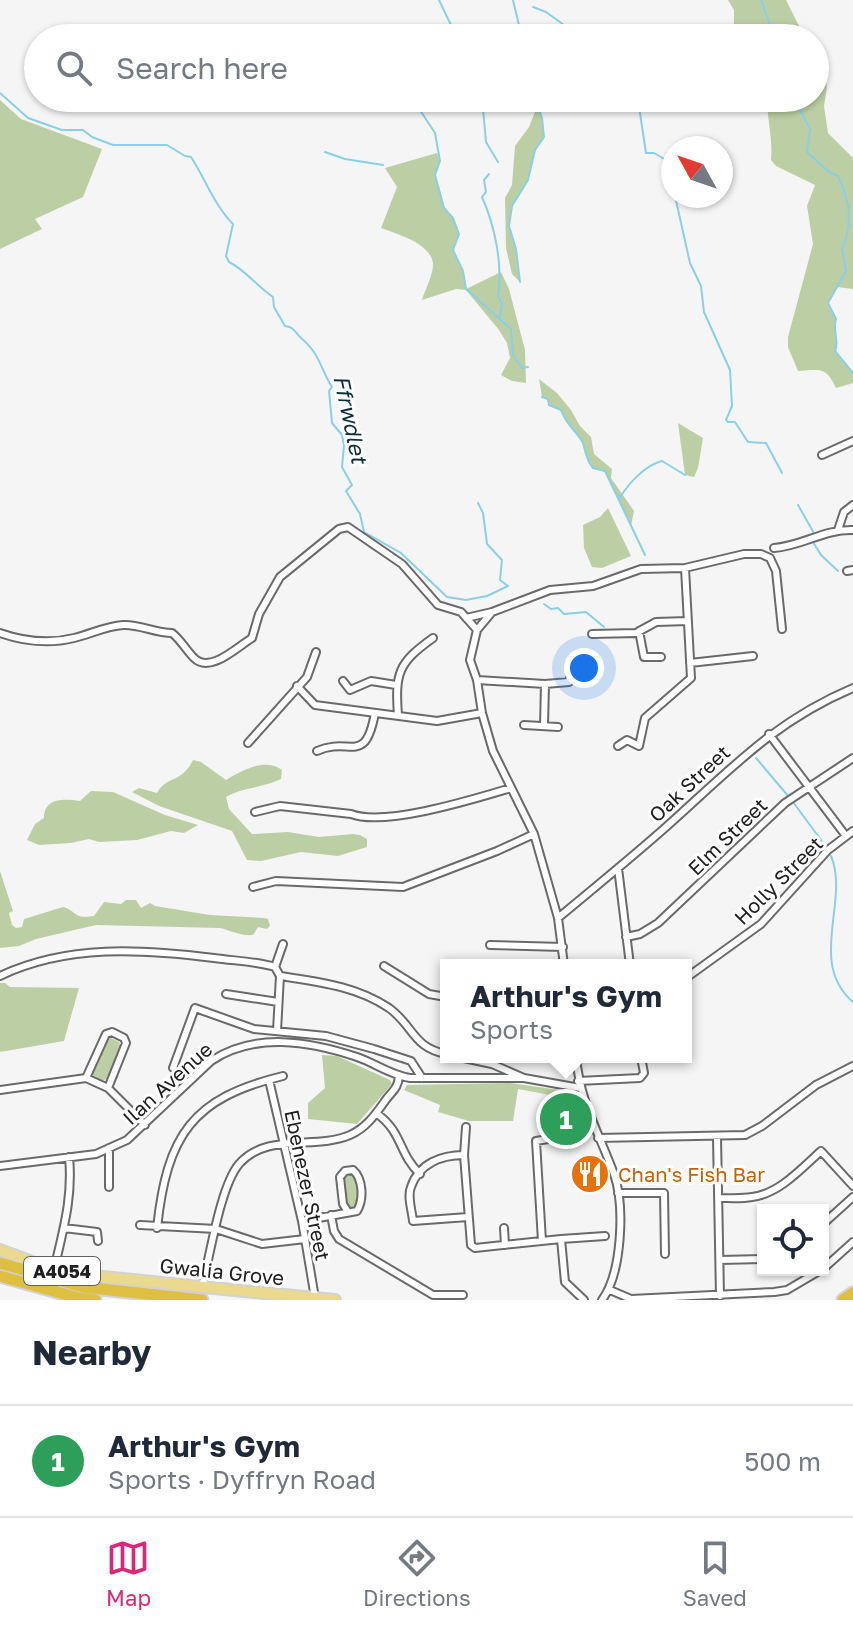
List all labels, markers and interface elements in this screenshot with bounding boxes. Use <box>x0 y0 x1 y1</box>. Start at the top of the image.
search box <box>24 24 829 112</box>
icon: search <box>52 46 96 90</box>
text: Search here <box>116 50 288 86</box>
north arrow <box>661 136 733 208</box>
water label: Ffrwdlet <box>328 372 374 468</box>
your location <box>564 648 604 688</box>
street label: Oak Street <box>644 740 734 826</box>
street label: Elm Street <box>683 792 771 880</box>
street label: Holly Street <box>729 831 827 929</box>
popup <box>440 959 692 1063</box>
text: Arthur's Gym <box>470 978 662 1014</box>
text: Sports <box>470 1014 553 1045</box>
street label: Ilan Avenue <box>117 1037 217 1129</box>
pin: 1 <box>540 1089 592 1149</box>
street label: Ebenezer Street <box>280 1107 336 1263</box>
restaurant icon: Chan's Fish Bar <box>569 1153 611 1195</box>
place label: Chan's Fish Bar <box>618 1162 765 1186</box>
map controls <box>757 1204 829 1276</box>
button: locate <box>757 1204 829 1276</box>
street label: Gwalia Grove <box>159 1253 285 1289</box>
road number: A4054 <box>24 1257 100 1285</box>
text: Nearby <box>32 1332 152 1372</box>
text: Arthur's Gym <box>108 1428 300 1464</box>
text: 1 <box>51 1446 65 1477</box>
text: 500 m <box>744 1446 821 1477</box>
text: Sports · Dyffryn Road <box>108 1464 376 1495</box>
tab: Map <box>106 1536 151 1611</box>
tab: Directions <box>363 1536 471 1611</box>
tab: Saved <box>683 1536 747 1611</box>

